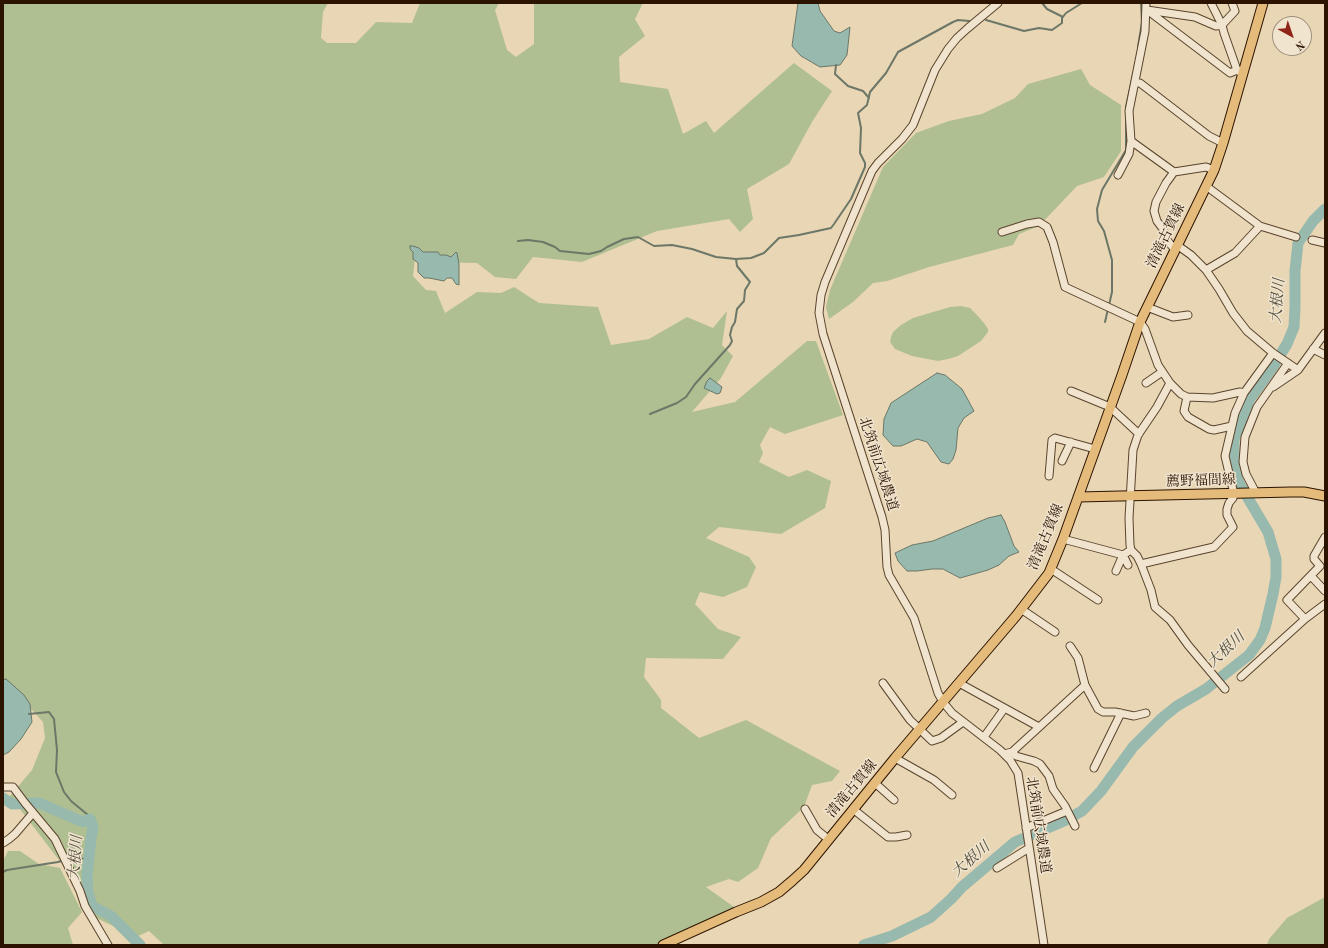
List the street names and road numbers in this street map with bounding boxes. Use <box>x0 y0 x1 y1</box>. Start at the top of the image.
street label: 清滝古賀線 <box>1143 201 1189 271</box>
street label: 北筑前広域農道 <box>855 415 901 513</box>
street label: 薦野福間線 <box>1166 471 1236 491</box>
street label: 清滝古賀線 <box>1025 502 1067 572</box>
street label: 清滝古賀線 <box>823 757 881 821</box>
street label: 北筑前広域農道 <box>1022 775 1054 875</box>

